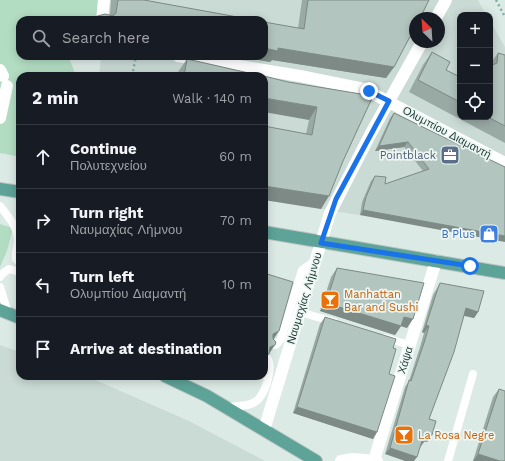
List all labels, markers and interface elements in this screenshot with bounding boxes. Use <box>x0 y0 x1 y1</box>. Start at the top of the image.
north arrow <box>409 12 445 48</box>
map controls <box>457 12 493 120</box>
button: + <box>457 12 493 48</box>
search box <box>16 16 268 60</box>
icon: search <box>30 27 52 49</box>
text: Search here <box>62 29 150 47</box>
button: − <box>457 48 493 84</box>
route end <box>360 82 378 100</box>
button: locate <box>457 84 493 120</box>
text: 2 min <box>32 88 78 108</box>
text: Walk · 140 m <box>172 91 252 106</box>
street label: Ολυμπίου Διαμαντή <box>400 104 493 161</box>
text: Continue <box>70 140 137 158</box>
office icon: Pointblack <box>439 144 461 166</box>
icon: ahead <box>32 146 54 168</box>
text: 60 m <box>219 149 252 164</box>
place label: Pointblack <box>380 149 436 162</box>
text: Πολυτεχνείου <box>70 158 147 173</box>
text: Turn right <box>70 204 143 222</box>
icon: right <box>32 210 54 232</box>
text: 70 m <box>220 213 252 228</box>
text: Ναυμαχίας Λήμνου <box>70 222 182 237</box>
shop icon: B Plus <box>478 223 500 245</box>
place label: B Plus <box>441 228 475 241</box>
street label: Ναυμαχίας Λήμνου <box>284 251 325 346</box>
route start <box>461 257 479 275</box>
text: Turn left <box>70 268 134 286</box>
icon: left <box>32 274 54 296</box>
text: 10 m <box>222 277 252 292</box>
text: Ολυμπίου Διαμαντή <box>70 286 186 301</box>
place label: Manhattan Bar and Sushi <box>344 288 418 314</box>
bar icon: Manhattan Bar and Sushi <box>319 289 341 311</box>
icon: arrive <box>32 338 54 360</box>
text: Arrive at destination <box>70 340 222 358</box>
street label: Χάψα <box>395 344 416 375</box>
bar icon: La Rosa Negre <box>393 424 415 446</box>
place label: La Rosa Negre <box>418 429 494 442</box>

